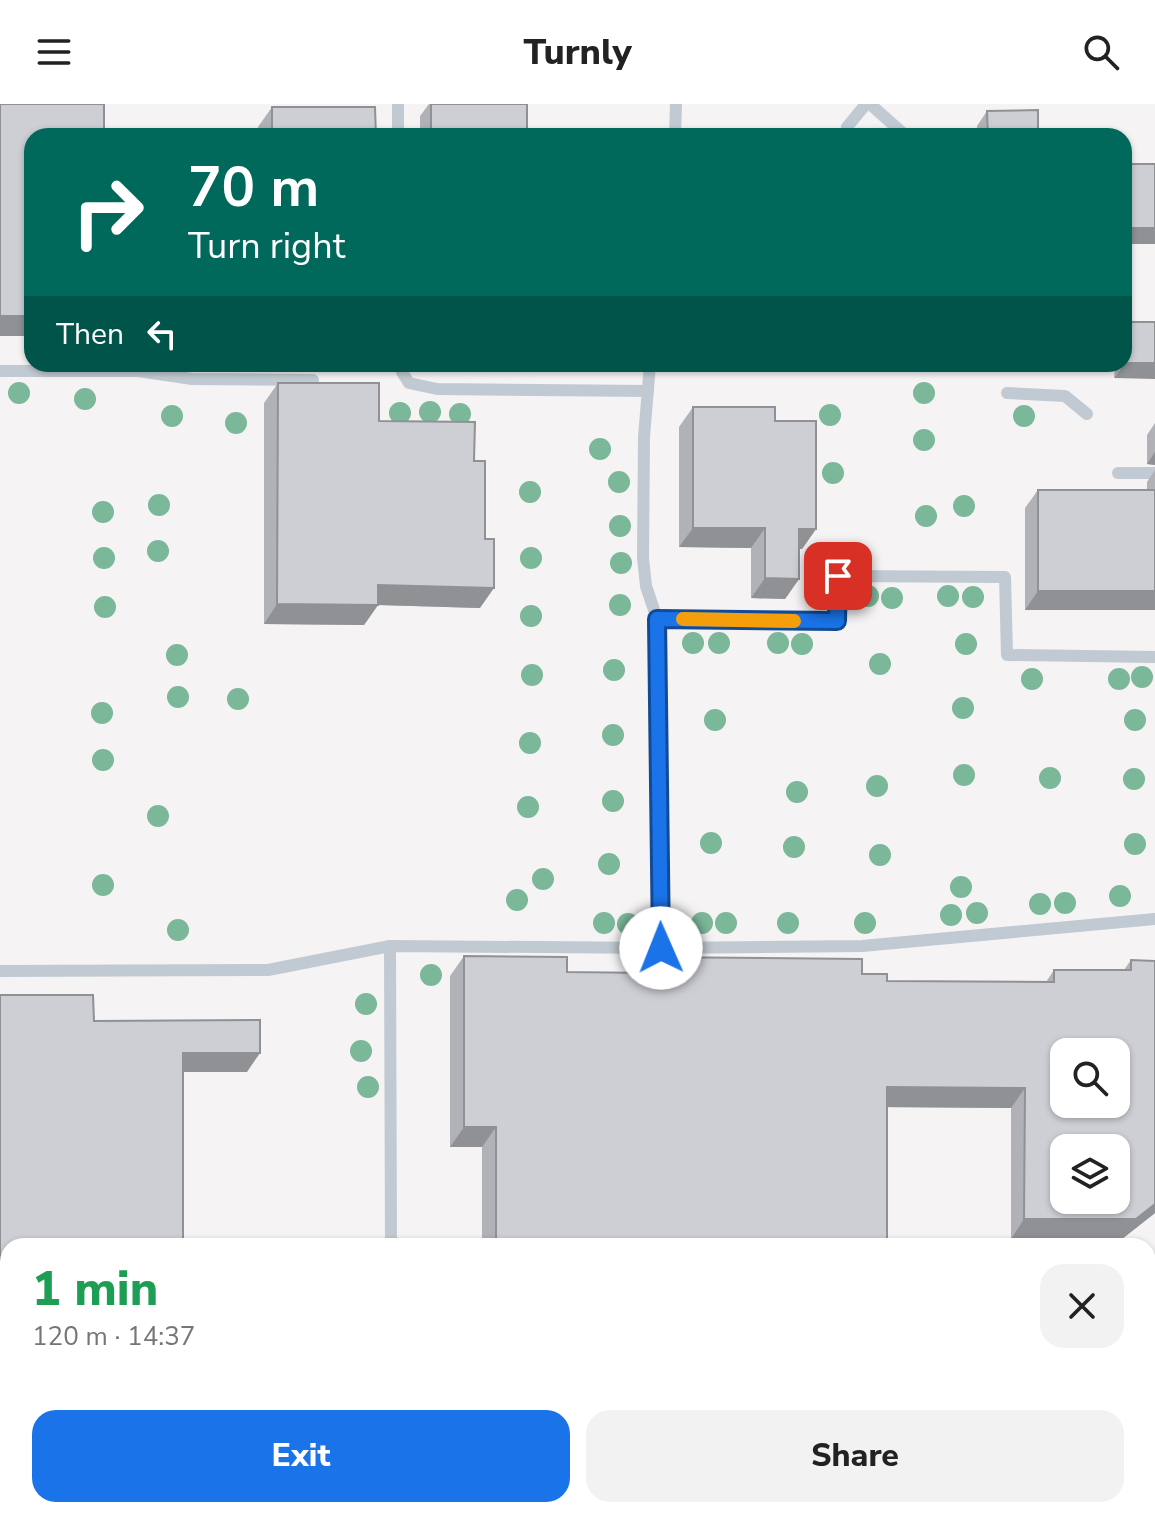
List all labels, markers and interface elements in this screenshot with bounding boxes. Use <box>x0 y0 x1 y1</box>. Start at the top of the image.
text: Turnly <box>523 28 632 77</box>
icon: menu <box>32 30 76 74</box>
icon: search <box>1079 30 1123 74</box>
text: 70 m <box>188 149 319 226</box>
icon: right <box>56 160 160 264</box>
text: Turn right <box>188 222 345 271</box>
icon: left <box>140 312 184 356</box>
text: Then <box>56 314 124 355</box>
pin <box>804 542 872 610</box>
icon: arrive <box>816 554 860 598</box>
position arrow <box>619 906 703 990</box>
map controls <box>1050 1038 1130 1214</box>
button: search <box>1050 1038 1130 1118</box>
button: layers <box>1050 1134 1130 1214</box>
text: 1 min <box>32 1256 158 1322</box>
button: close <box>1040 1264 1124 1348</box>
text: 120 m · 14:37 <box>32 1319 195 1354</box>
button: Exit <box>32 1410 570 1502</box>
button: Share <box>586 1410 1124 1502</box>

